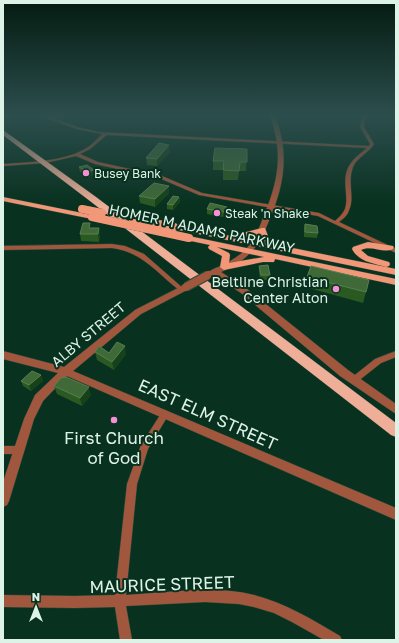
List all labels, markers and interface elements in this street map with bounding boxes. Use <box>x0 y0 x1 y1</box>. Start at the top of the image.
place label: Busey Bank <box>94 166 161 181</box>
marker: Busey Bank <box>81 168 91 178</box>
street label: HOMER M ADAMS PARKWAY <box>108 200 296 256</box>
place label: Steak 'n Shake <box>225 206 309 221</box>
marker: Steak 'n Shake <box>212 208 222 218</box>
place label: Beltline Christian Center Alton <box>212 273 328 306</box>
marker: Beltline Christian Center Alton <box>331 284 341 294</box>
street label: ALBY STREET <box>47 298 129 370</box>
street label: EAST ELM STREET <box>135 374 281 454</box>
marker: First Church of God <box>109 415 119 425</box>
place label: First Church of God <box>64 427 164 468</box>
street label: MAURICE STREET <box>89 571 235 597</box>
north arrow <box>16 587 56 627</box>
text: N <box>32 590 40 603</box>

